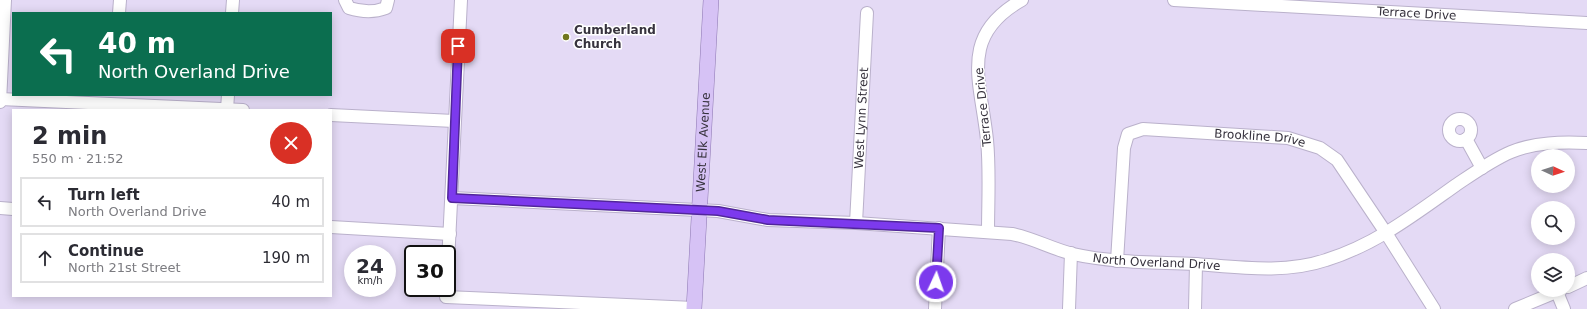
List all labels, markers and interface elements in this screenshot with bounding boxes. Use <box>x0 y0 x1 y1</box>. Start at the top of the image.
street label: Terrace Drive <box>1376 4 1457 23</box>
place label: Cumberland Church <box>574 23 656 51</box>
text: 40 m <box>98 27 176 60</box>
icon: left <box>32 28 84 80</box>
pin <box>441 29 475 63</box>
marker: Cumberland Church <box>561 32 571 42</box>
icon: arrive <box>447 35 469 57</box>
text: North Overland Drive <box>98 61 290 82</box>
street label: West Lynn Street <box>852 67 871 169</box>
street label: Terrace Drive <box>972 67 994 148</box>
street label: West Elk Avenue <box>693 92 713 192</box>
text: 2 min <box>32 122 107 150</box>
button: close <box>270 122 312 164</box>
street label: Brookline Drive <box>1214 126 1307 150</box>
north arrow <box>1531 149 1575 193</box>
map controls <box>1531 149 1575 297</box>
text: 550 m · 21:52 <box>32 151 123 166</box>
text: Turn left <box>68 186 140 204</box>
icon: left <box>34 191 56 213</box>
text: 40 m <box>272 193 310 211</box>
button: search <box>1531 201 1575 245</box>
text: North Overland Drive <box>68 204 207 219</box>
text: Continue <box>68 242 144 260</box>
speed limit sign: 30 <box>404 245 456 297</box>
icon: ahead <box>34 247 56 269</box>
text: 190 m <box>262 249 310 267</box>
street label: North Overland Drive <box>1092 251 1221 273</box>
button: layers <box>1531 253 1575 297</box>
text: 24 <box>356 254 384 278</box>
text: North 21st Street <box>68 260 181 275</box>
position arrow <box>915 261 957 303</box>
text: km/h <box>357 275 383 286</box>

